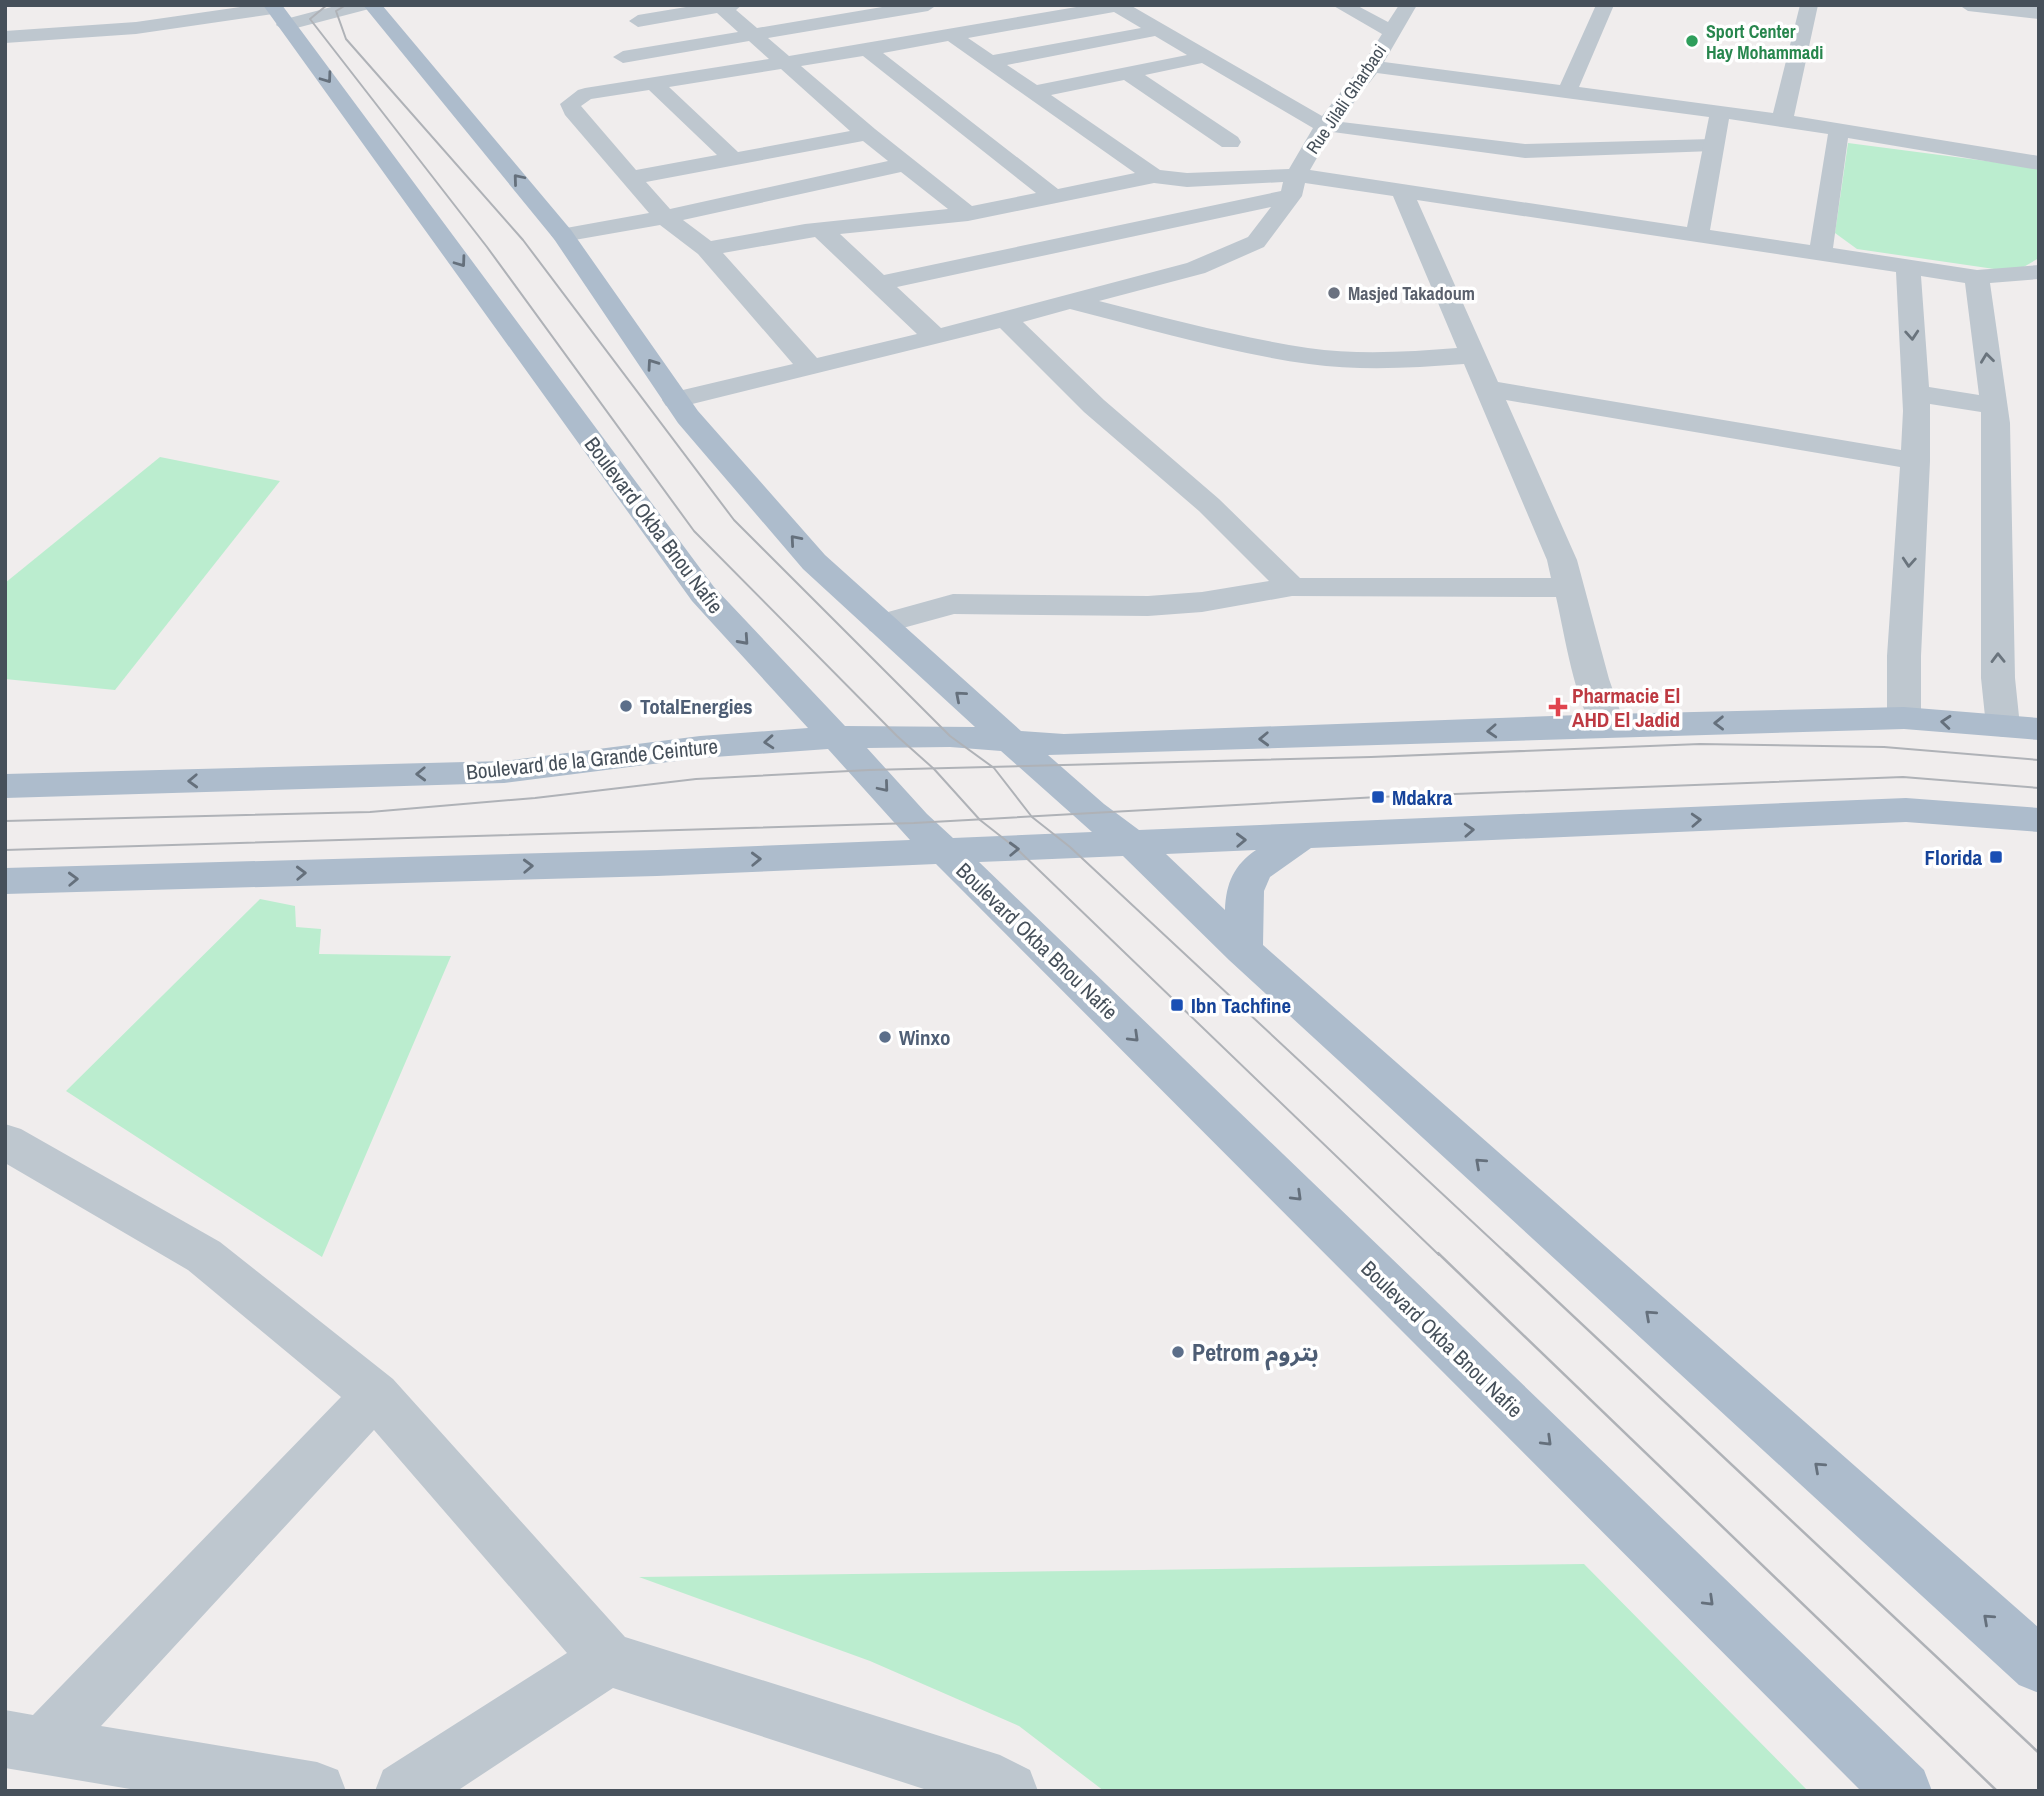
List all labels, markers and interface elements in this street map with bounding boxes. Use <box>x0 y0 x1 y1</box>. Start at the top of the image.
place label: Sport Center Hay Mohammadi <box>1706 19 1823 65</box>
marker: Sport Center Hay Mohammadi <box>1684 33 1700 49</box>
street label: Rue Jilali Gharbaoi <box>1300 39 1392 159</box>
one-way arrow <box>319 70 331 83</box>
one-way arrow <box>514 175 527 187</box>
one-way arrow <box>453 254 465 267</box>
place label: Masjed Takadoum <box>1348 281 1475 306</box>
marker: Masjed Takadoum <box>1326 285 1342 301</box>
one-way arrow <box>1904 330 1919 341</box>
one-way arrow <box>1980 352 1995 364</box>
one-way arrow <box>647 358 660 371</box>
street label: Boulevard Okba Bnou Nafie <box>578 431 730 619</box>
one-way arrow <box>791 535 803 548</box>
one-way arrow <box>1902 557 1917 568</box>
one-way arrow <box>736 632 749 645</box>
one-way arrow <box>1990 653 2006 663</box>
place label: Pharmacie El AHD El Jadid <box>1572 681 1680 734</box>
place label: TotalEnergies <box>640 692 753 721</box>
one-way arrow <box>955 692 968 704</box>
marker: TotalEnergies <box>618 698 634 714</box>
marker: Pharmacie El AHD El Jadid <box>1550 699 1566 715</box>
one-way arrow <box>1713 715 1724 730</box>
one-way arrow <box>1940 715 1951 730</box>
one-way arrow <box>1486 723 1497 738</box>
street label: Boulevard de la Grande Ceinture <box>465 731 719 787</box>
one-way arrow <box>1259 732 1270 747</box>
one-way arrow <box>763 734 774 749</box>
one-way arrow <box>415 767 426 782</box>
one-way arrow <box>188 773 198 789</box>
one-way arrow <box>875 780 888 792</box>
place label: Mdakra <box>1392 783 1453 812</box>
marker: Mdakra <box>1370 789 1386 805</box>
one-way arrow <box>1691 812 1702 827</box>
one-way arrow <box>1463 823 1474 838</box>
one-way arrow <box>1236 833 1247 848</box>
one-way arrow <box>1009 842 1020 857</box>
place label: Florida <box>1925 843 1982 872</box>
marker: Florida <box>1988 849 2004 865</box>
one-way arrow <box>751 851 761 867</box>
street label: Boulevard Okba Bnou Nafie <box>950 856 1124 1026</box>
one-way arrow <box>523 859 534 874</box>
one-way arrow <box>296 865 307 880</box>
one-way arrow <box>69 871 79 887</box>
place label: Ibn Tachfine <box>1191 991 1291 1020</box>
marker: Ibn Tachfine <box>1169 997 1185 1013</box>
place label: Winxo <box>899 1023 951 1052</box>
one-way arrow <box>1126 1028 1139 1041</box>
marker: Winxo <box>877 1029 893 1045</box>
one-way arrow <box>1476 1159 1489 1171</box>
one-way arrow <box>1288 1188 1301 1201</box>
street label: Boulevard Okba Bnou Nafie <box>1355 1254 1529 1424</box>
one-way arrow <box>1645 1311 1658 1323</box>
place label: Petrom بتروم <box>1192 1336 1319 1371</box>
marker: Petrom بتروم <box>1170 1344 1186 1360</box>
one-way arrow <box>1538 1433 1551 1446</box>
one-way arrow <box>1814 1463 1827 1475</box>
one-way arrow <box>1701 1592 1714 1605</box>
one-way arrow <box>1983 1615 1996 1628</box>

